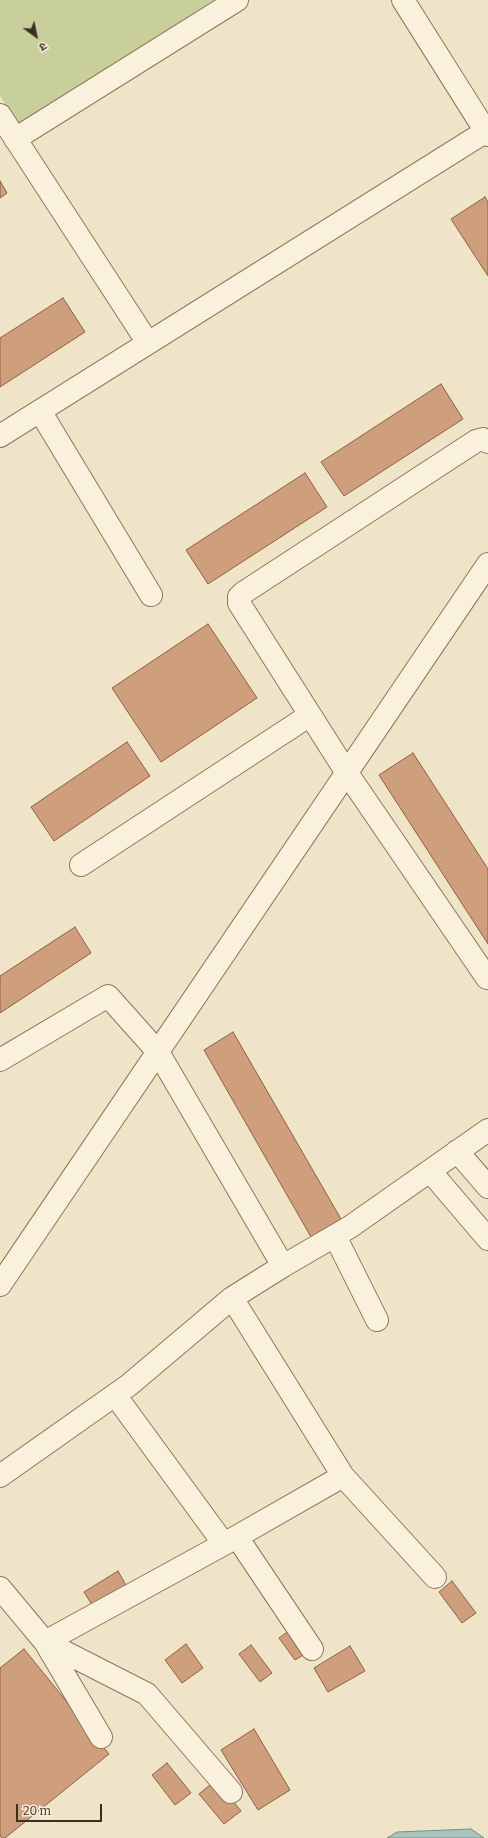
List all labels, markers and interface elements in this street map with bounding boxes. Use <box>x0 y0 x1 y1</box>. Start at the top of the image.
north arrow <box>16 16 56 56</box>
text: उ <box>37 39 49 54</box>
scale bar <box>18 1796 104 1822</box>
text: 20 m <box>23 1804 51 1818</box>

